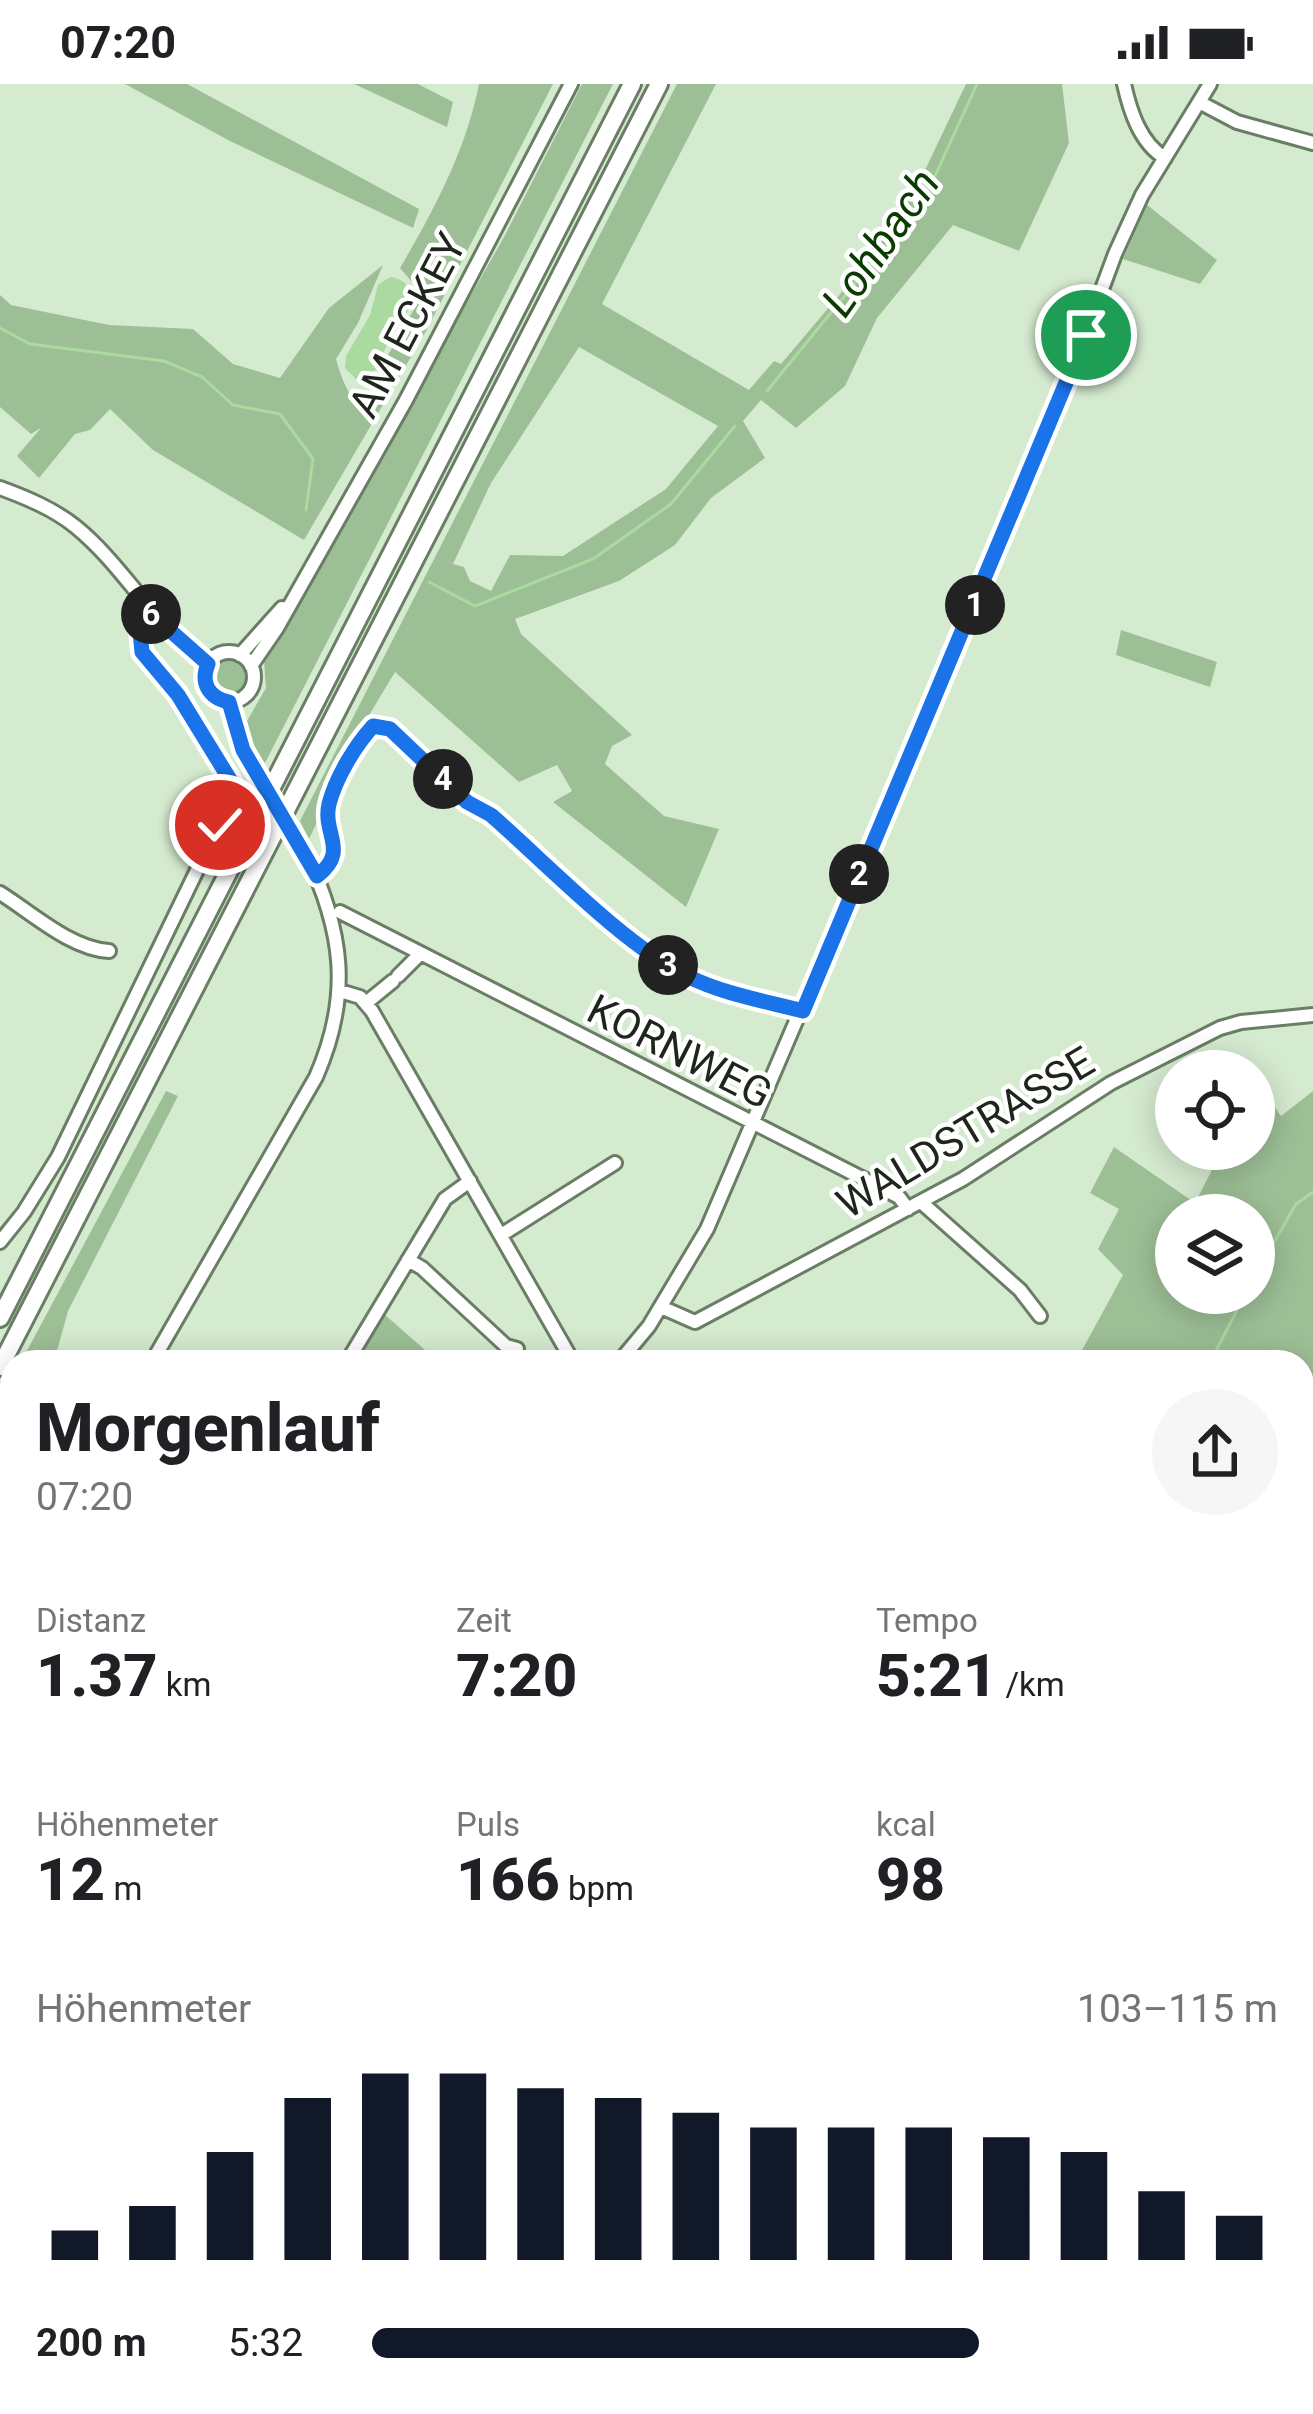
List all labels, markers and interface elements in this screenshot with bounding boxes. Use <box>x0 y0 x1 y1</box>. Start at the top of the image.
text: 07:20 <box>60 16 176 69</box>
water label: Lohbach <box>811 158 950 326</box>
street label: AM ECKEY <box>339 225 476 426</box>
pin <box>1035 284 1137 386</box>
icon: arrive <box>1053 302 1119 368</box>
pin: 1 <box>945 575 1005 635</box>
pin: 6 <box>121 584 181 644</box>
text: 1 <box>966 585 984 624</box>
text: 6 <box>142 594 160 633</box>
pin: 4 <box>413 749 473 809</box>
text: 4 <box>434 759 452 798</box>
pin <box>169 774 271 876</box>
icon: check <box>187 792 253 858</box>
pin: 2 <box>829 844 889 904</box>
text: 2 <box>850 854 868 893</box>
pin: 3 <box>638 935 698 995</box>
text: 3 <box>659 945 677 984</box>
street label: KORNWEG <box>579 984 780 1119</box>
street label: WALDSTRASSE <box>828 1036 1103 1228</box>
map controls <box>1155 1050 1275 1314</box>
button: locate <box>1155 1050 1275 1170</box>
button: layers <box>1155 1194 1275 1314</box>
button: share <box>1152 1389 1278 1515</box>
text: Morgenlauf <box>36 1390 380 1467</box>
text: 07:20 <box>36 1474 133 1520</box>
text: Distanz <box>36 1601 146 1640</box>
text: Zeit <box>456 1601 512 1640</box>
text: Tempo <box>876 1601 978 1640</box>
text: 1.37 <box>36 1640 158 1711</box>
text: 7:20 <box>456 1640 577 1711</box>
text: 5:21 <box>876 1640 997 1711</box>
text: km <box>158 1665 211 1704</box>
text: /km <box>997 1665 1065 1704</box>
text: Höhenmeter <box>36 1805 218 1844</box>
text: Puls <box>456 1805 520 1844</box>
text: kcal <box>876 1805 936 1844</box>
text: 12 <box>36 1844 105 1915</box>
text: 166 <box>456 1844 560 1915</box>
text: 98 <box>876 1844 945 1915</box>
text: m <box>105 1869 142 1908</box>
text: bpm <box>560 1869 634 1908</box>
text: Höhenmeter <box>36 1986 251 2032</box>
text: 103–115 m <box>1077 1986 1278 2032</box>
text: 200 m <box>36 2320 147 2366</box>
text: 5:32 <box>228 2320 303 2366</box>

